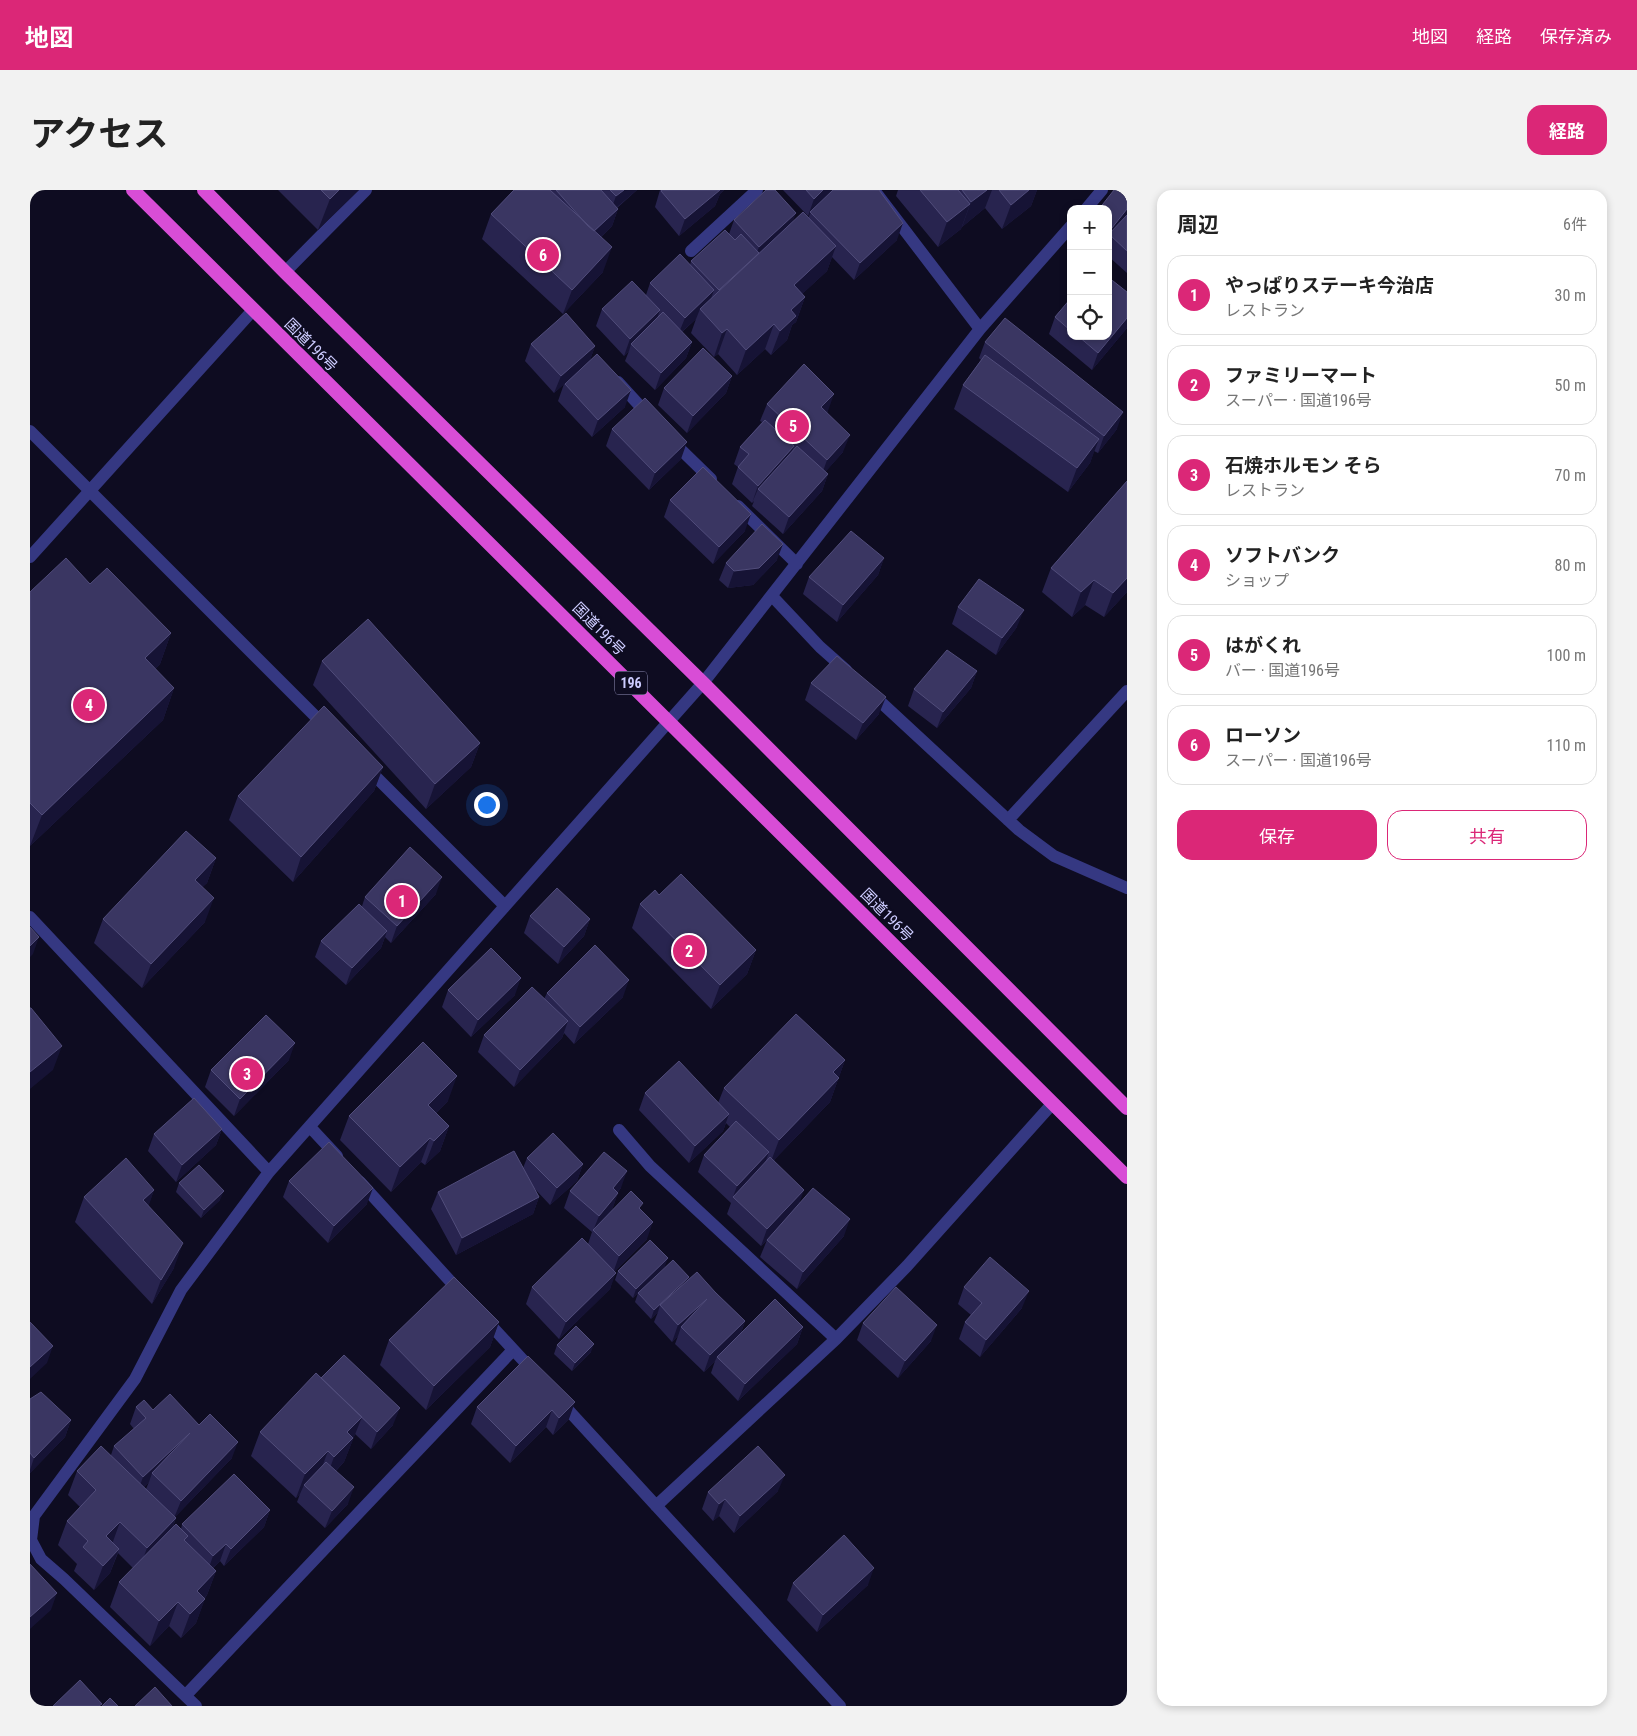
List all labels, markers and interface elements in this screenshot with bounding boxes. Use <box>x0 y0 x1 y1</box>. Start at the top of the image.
text: 地図 <box>25 24 73 52</box>
text: 地図 <box>1412 26 1448 47</box>
text: 経路 <box>1476 26 1512 47</box>
text: 保存済み <box>1540 26 1612 47</box>
button: 経路 <box>1527 105 1607 155</box>
text: アクセス <box>30 114 168 155</box>
map controls <box>1067 205 1112 340</box>
button: + <box>1067 205 1112 250</box>
text: 周辺 <box>1177 213 1219 237</box>
text: 6件 <box>1563 215 1587 234</box>
pin: 6 <box>527 236 559 274</box>
button: − <box>1067 250 1112 295</box>
text: やっぱりステーキ今治店 <box>1225 274 1434 297</box>
text: 1 <box>1190 286 1198 305</box>
text: 30 m <box>1554 286 1586 305</box>
button: locate <box>1067 295 1112 340</box>
text: レストラン <box>1225 301 1305 320</box>
street label: 国道196号 <box>281 315 341 375</box>
text: ファミリーマート <box>1225 364 1377 387</box>
text: 2 <box>1190 376 1198 395</box>
text: 50 m <box>1554 376 1586 395</box>
text: スーパー · 国道196号 <box>1225 391 1372 410</box>
pin: 5 <box>777 407 809 445</box>
text: 石焼ホルモン そら <box>1225 454 1381 477</box>
text: 3 <box>1190 466 1198 485</box>
text: 70 m <box>1554 466 1586 485</box>
text: レストラン <box>1225 481 1305 500</box>
text: ソフトバンク <box>1225 544 1340 567</box>
text: 4 <box>1190 556 1198 575</box>
text: 80 m <box>1554 556 1586 575</box>
text: ショップ <box>1225 571 1289 590</box>
street label: 国道196号 <box>569 599 629 659</box>
text: はがくれ <box>1225 634 1301 657</box>
text: 5 <box>1190 646 1198 665</box>
text: 100 m <box>1547 646 1586 665</box>
text: バー · 国道196号 <box>1225 661 1340 680</box>
road number: 196 <box>615 672 647 694</box>
pin: 4 <box>73 686 105 724</box>
text: ローソン <box>1225 724 1301 747</box>
text: 6 <box>1190 736 1198 755</box>
text: 110 m <box>1547 736 1586 755</box>
text: スーパー · 国道196号 <box>1225 751 1372 770</box>
your location <box>474 792 500 818</box>
button: 保存 <box>1177 810 1377 860</box>
button: 共有 <box>1387 810 1587 860</box>
pin: 1 <box>386 882 418 920</box>
street label: 国道196号 <box>857 885 917 945</box>
pin: 2 <box>673 932 705 970</box>
pin: 3 <box>231 1055 263 1093</box>

